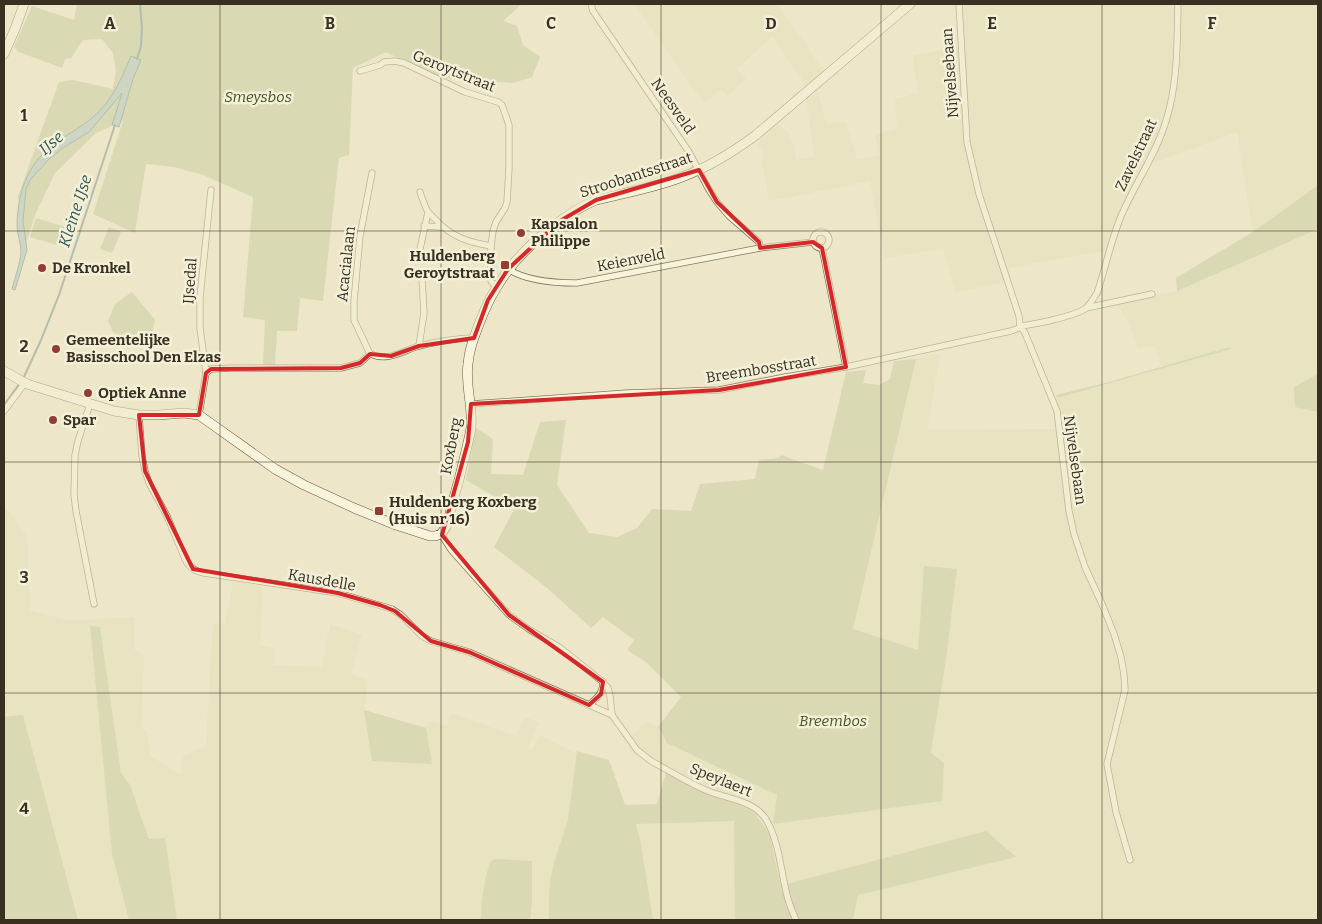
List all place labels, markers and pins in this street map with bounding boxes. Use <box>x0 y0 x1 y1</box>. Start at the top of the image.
place label: Kapsalon Philippe <box>531 215 598 250</box>
marker: Kapsalon Philippe <box>515 227 527 239</box>
place label: Huldenberg Geroytstraat <box>404 247 495 282</box>
place label: De Kronkel <box>52 259 131 277</box>
marker: Huldenberg Geroytstraat <box>499 259 511 271</box>
marker: De Kronkel <box>36 262 48 274</box>
place label: Gemeentelijke Basisschool Den Elzas <box>66 331 221 366</box>
marker: Gemeentelijke Basisschool Den Elzas <box>50 343 62 355</box>
place label: Optiek Anne <box>98 384 187 402</box>
marker: Optiek Anne <box>82 387 94 399</box>
place label: Spar <box>63 411 96 429</box>
marker: Spar <box>47 414 59 426</box>
place label: Huldenberg Koxberg (Huis nr 16) <box>389 493 537 528</box>
marker: Huldenberg Koxberg (Huis nr 16) <box>373 505 385 517</box>

